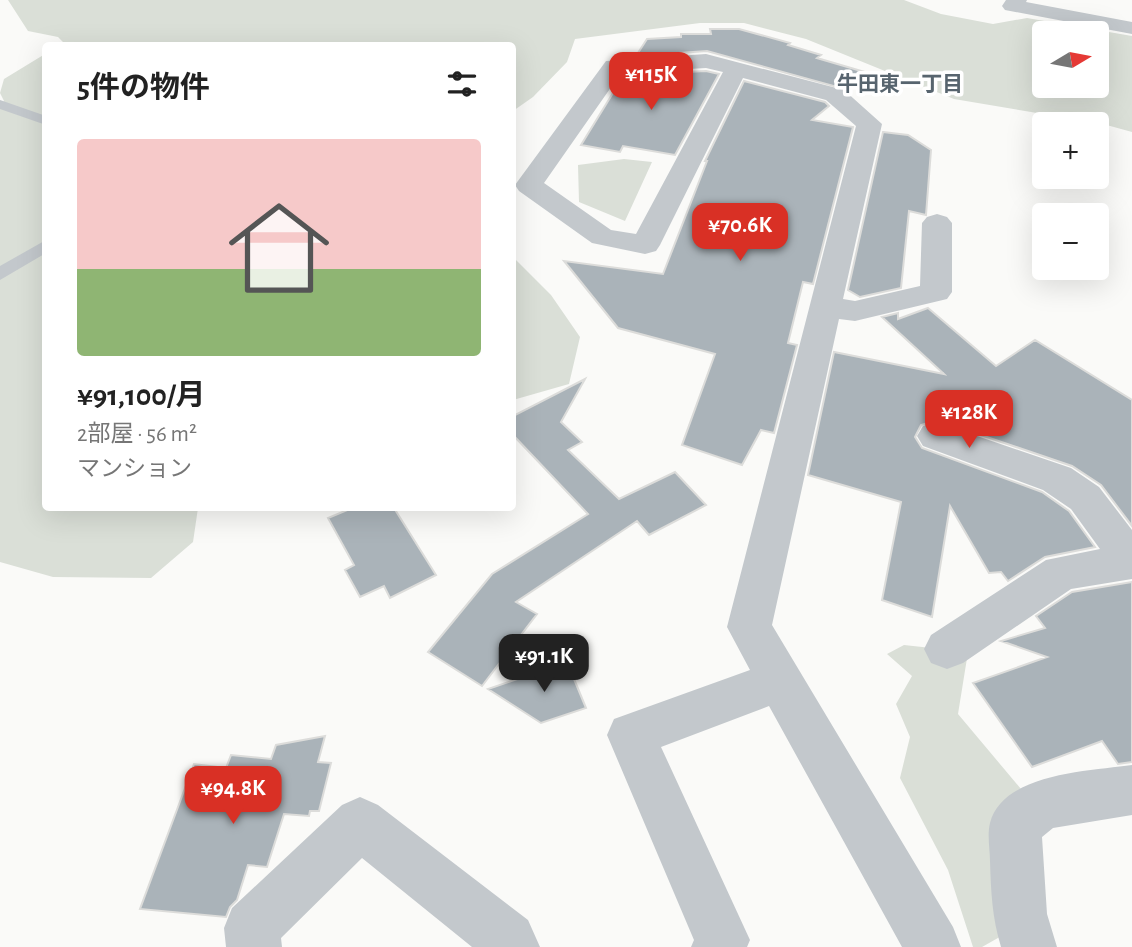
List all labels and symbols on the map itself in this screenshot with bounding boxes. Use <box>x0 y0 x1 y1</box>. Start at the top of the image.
north arrow <box>1032 21 1110 98</box>
pin: ¥115K <box>602 52 700 112</box>
district label: 牛田東一丁目 <box>837 73 963 95</box>
pin: ¥70.6K <box>683 204 797 263</box>
pin: ¥128K <box>920 391 1018 450</box>
pin: ¥91.1K <box>487 634 601 694</box>
pin: ¥94.8K <box>176 766 290 826</box>

